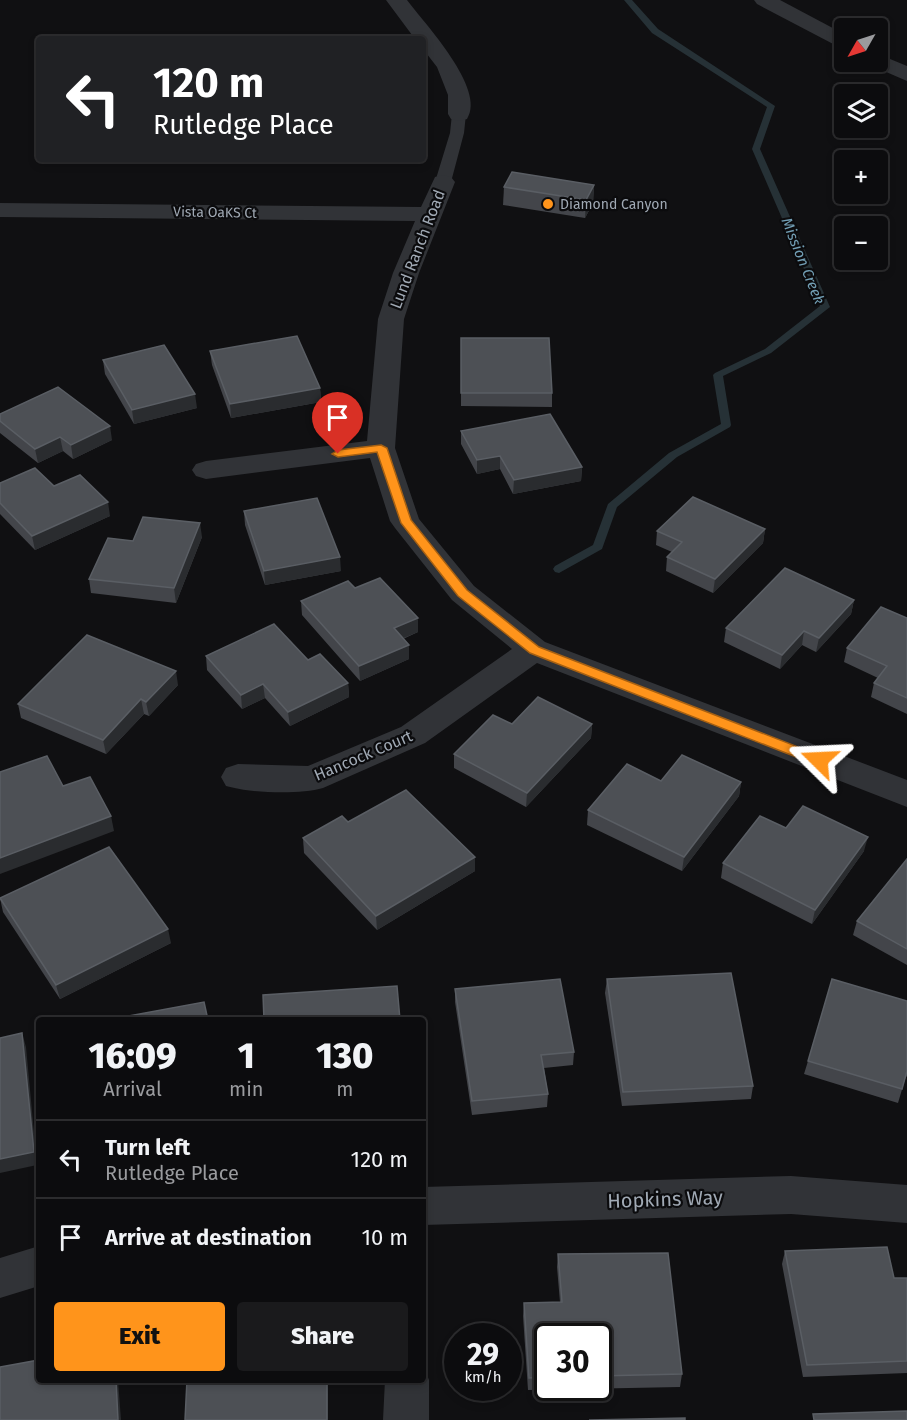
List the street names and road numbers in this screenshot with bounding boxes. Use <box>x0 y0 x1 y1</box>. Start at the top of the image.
street label: Lund Ranch Road <box>386 187 449 311</box>
street label: Vista OaKS Ct <box>173 203 258 222</box>
street label: Hancock Court <box>311 726 415 785</box>
street label: Hopkins Way <box>607 1185 723 1213</box>

